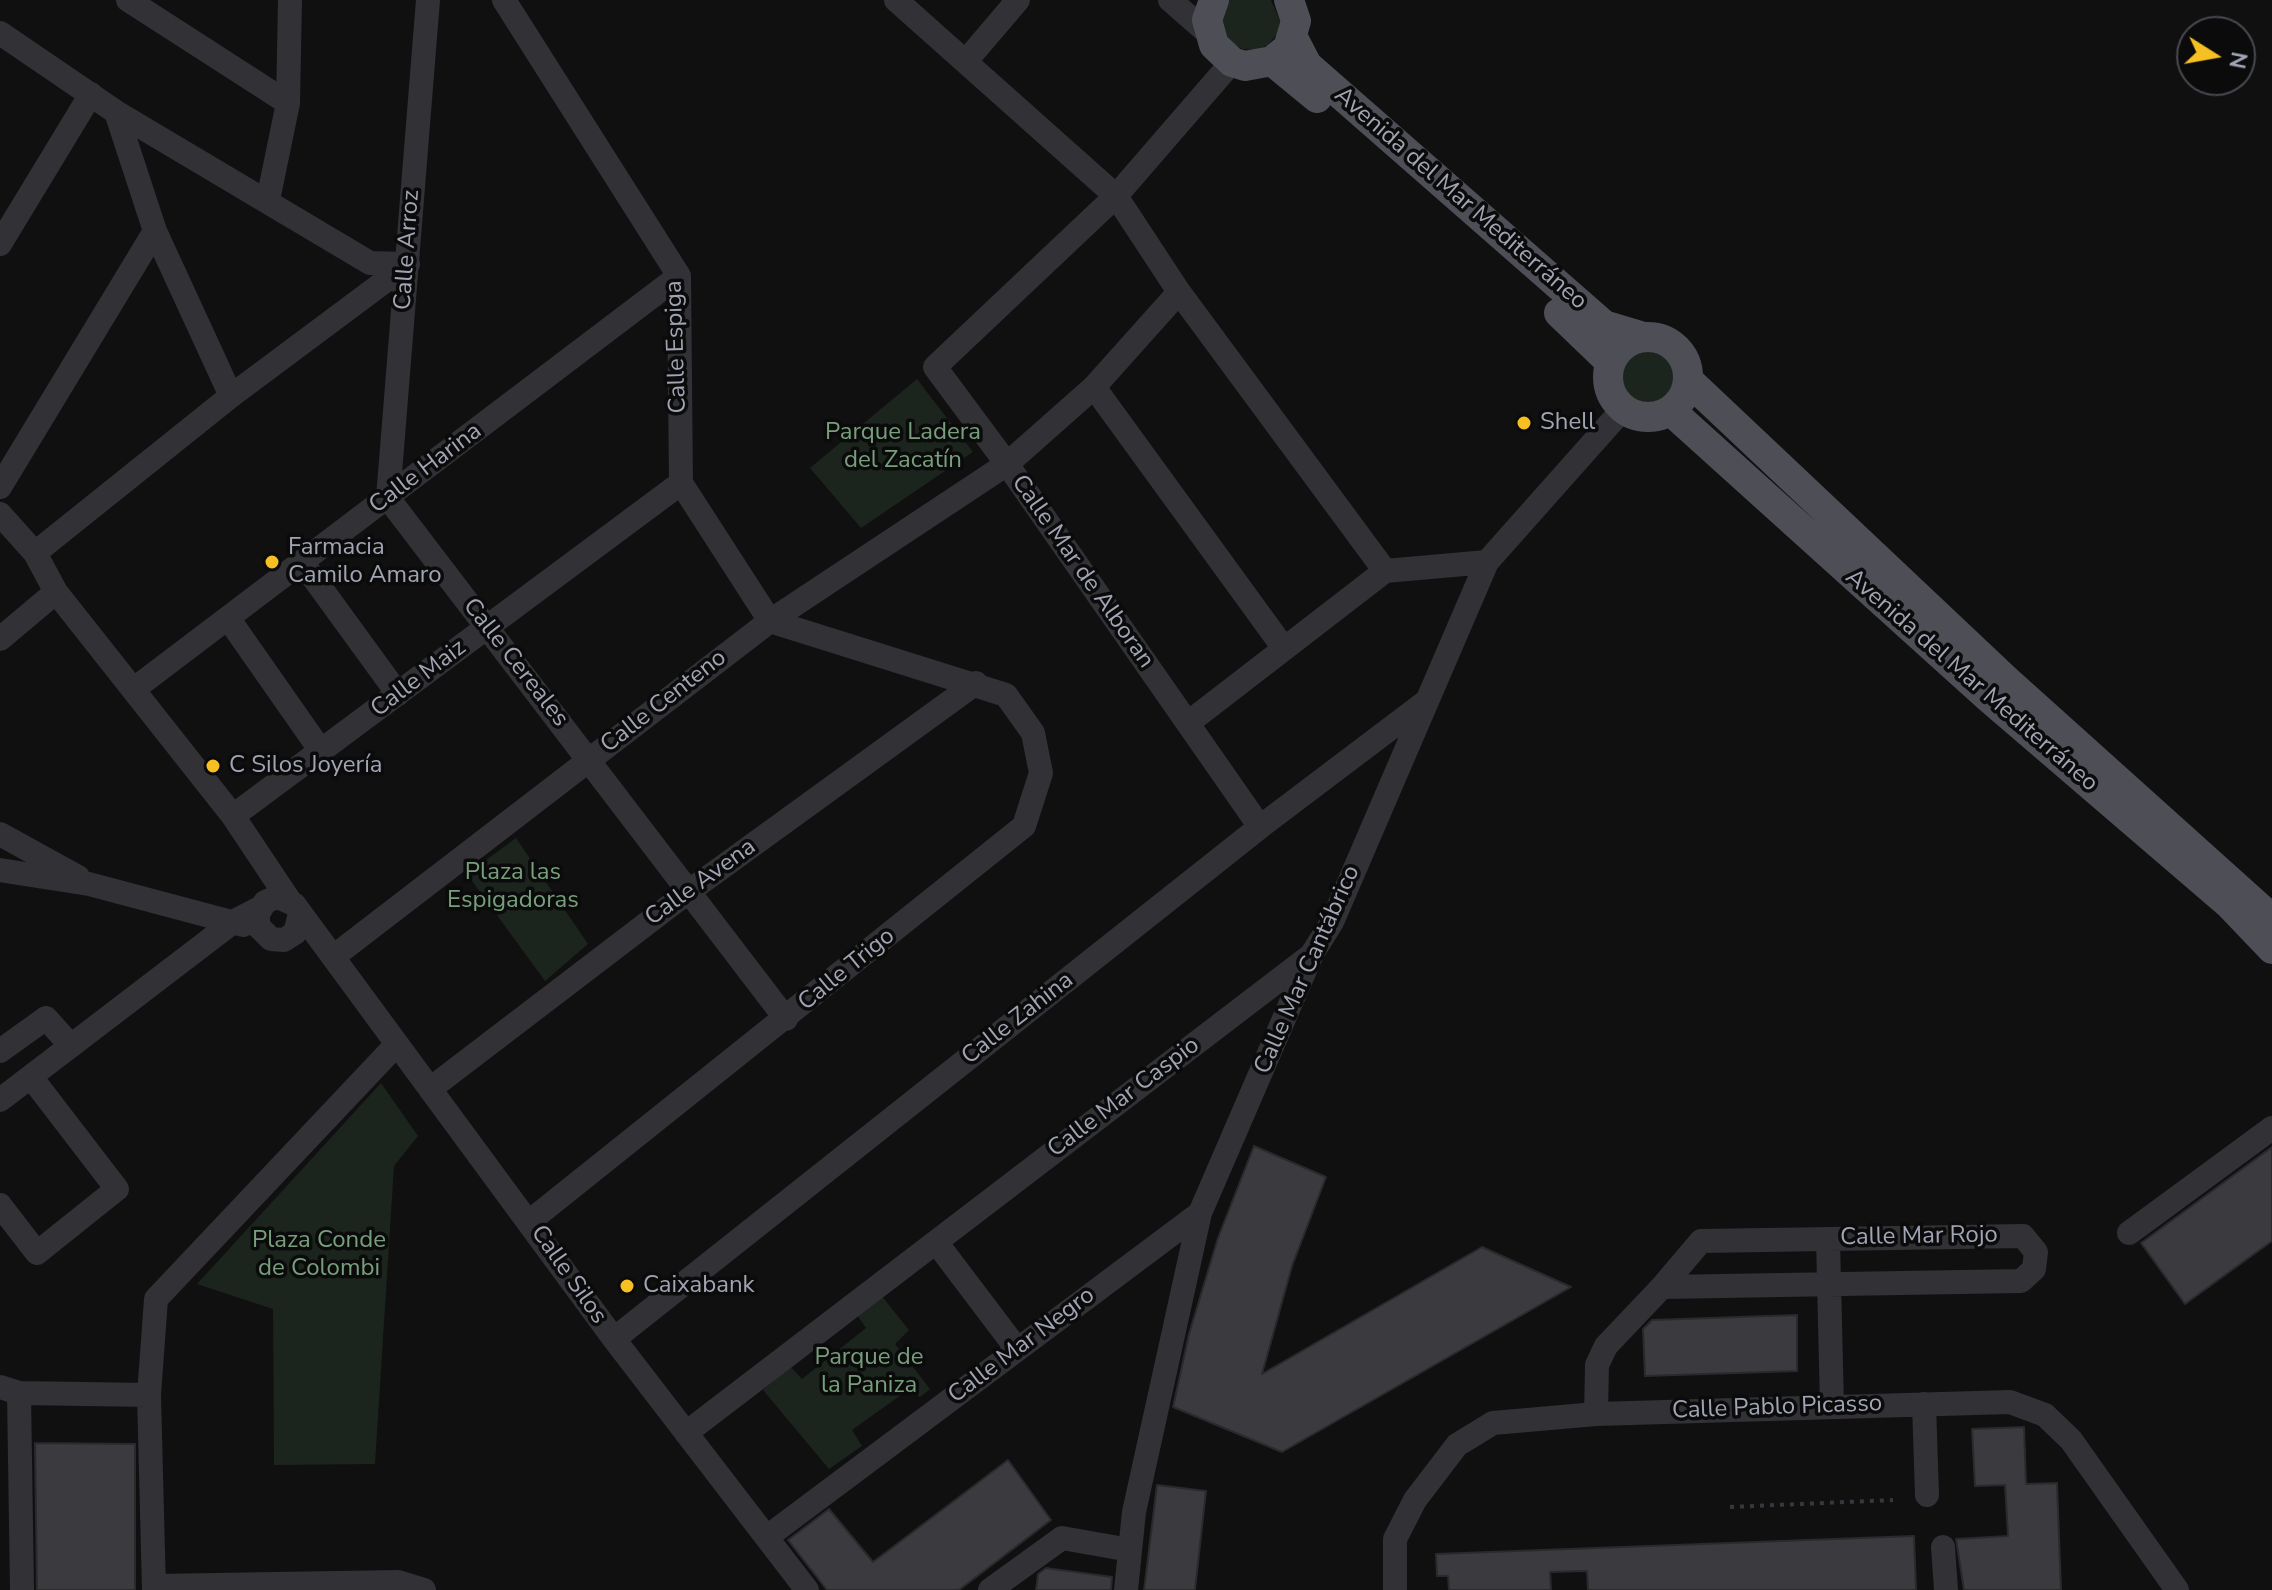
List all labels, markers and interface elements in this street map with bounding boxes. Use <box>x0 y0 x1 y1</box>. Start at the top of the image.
north arrow <box>2176 16 2256 96</box>
text: N <box>2221 49 2254 71</box>
street label: Avenida del Mar Mediterráneo <box>1328 81 1592 317</box>
street label: Calle Arroz <box>389 189 427 311</box>
street label: Calle Espiga <box>660 280 694 414</box>
place label: Shell <box>1540 409 1595 437</box>
marker: Shell <box>1515 414 1533 432</box>
street label: Calle Harina <box>364 417 488 521</box>
park label: Parque Ladera del Zacatín <box>825 419 981 475</box>
street label: Calle Mar de Alboran <box>1004 470 1160 674</box>
place label: Farmacia Camilo Amaro <box>288 534 442 590</box>
marker: Farmacia Camilo Amaro <box>263 553 281 571</box>
street label: Avenida del Mar Mediterráneo <box>1839 563 2103 799</box>
street label: Calle Cereales <box>456 593 574 733</box>
street label: Calle Maiz <box>366 634 472 724</box>
street label: Calle Centeno <box>596 644 732 760</box>
place label: C Silos Joyería <box>229 752 382 780</box>
marker: C Silos Joyería <box>204 757 222 775</box>
street label: Calle Avena <box>640 833 762 933</box>
park label: Plaza las Espigadoras <box>447 859 579 915</box>
street label: Calle Mar Cantábrico <box>1249 861 1367 1079</box>
street label: Calle Trigo <box>793 922 901 1018</box>
street label: Calle Zahina <box>956 967 1080 1071</box>
street label: Calle Mar Caspio <box>1042 1032 1206 1164</box>
street label: Calle Silos <box>524 1220 612 1330</box>
street label: Calle Mar Rojo <box>1840 1221 1998 1253</box>
park label: Plaza Conde de Colombi <box>252 1227 386 1283</box>
place label: Caixabank <box>643 1272 755 1300</box>
marker: Caixabank <box>618 1277 636 1295</box>
street label: Calle Mar Negro <box>943 1282 1101 1410</box>
park label: Parque de la Paniza <box>815 1344 923 1400</box>
street label: Calle Pablo Picasso <box>1671 1390 1883 1426</box>

